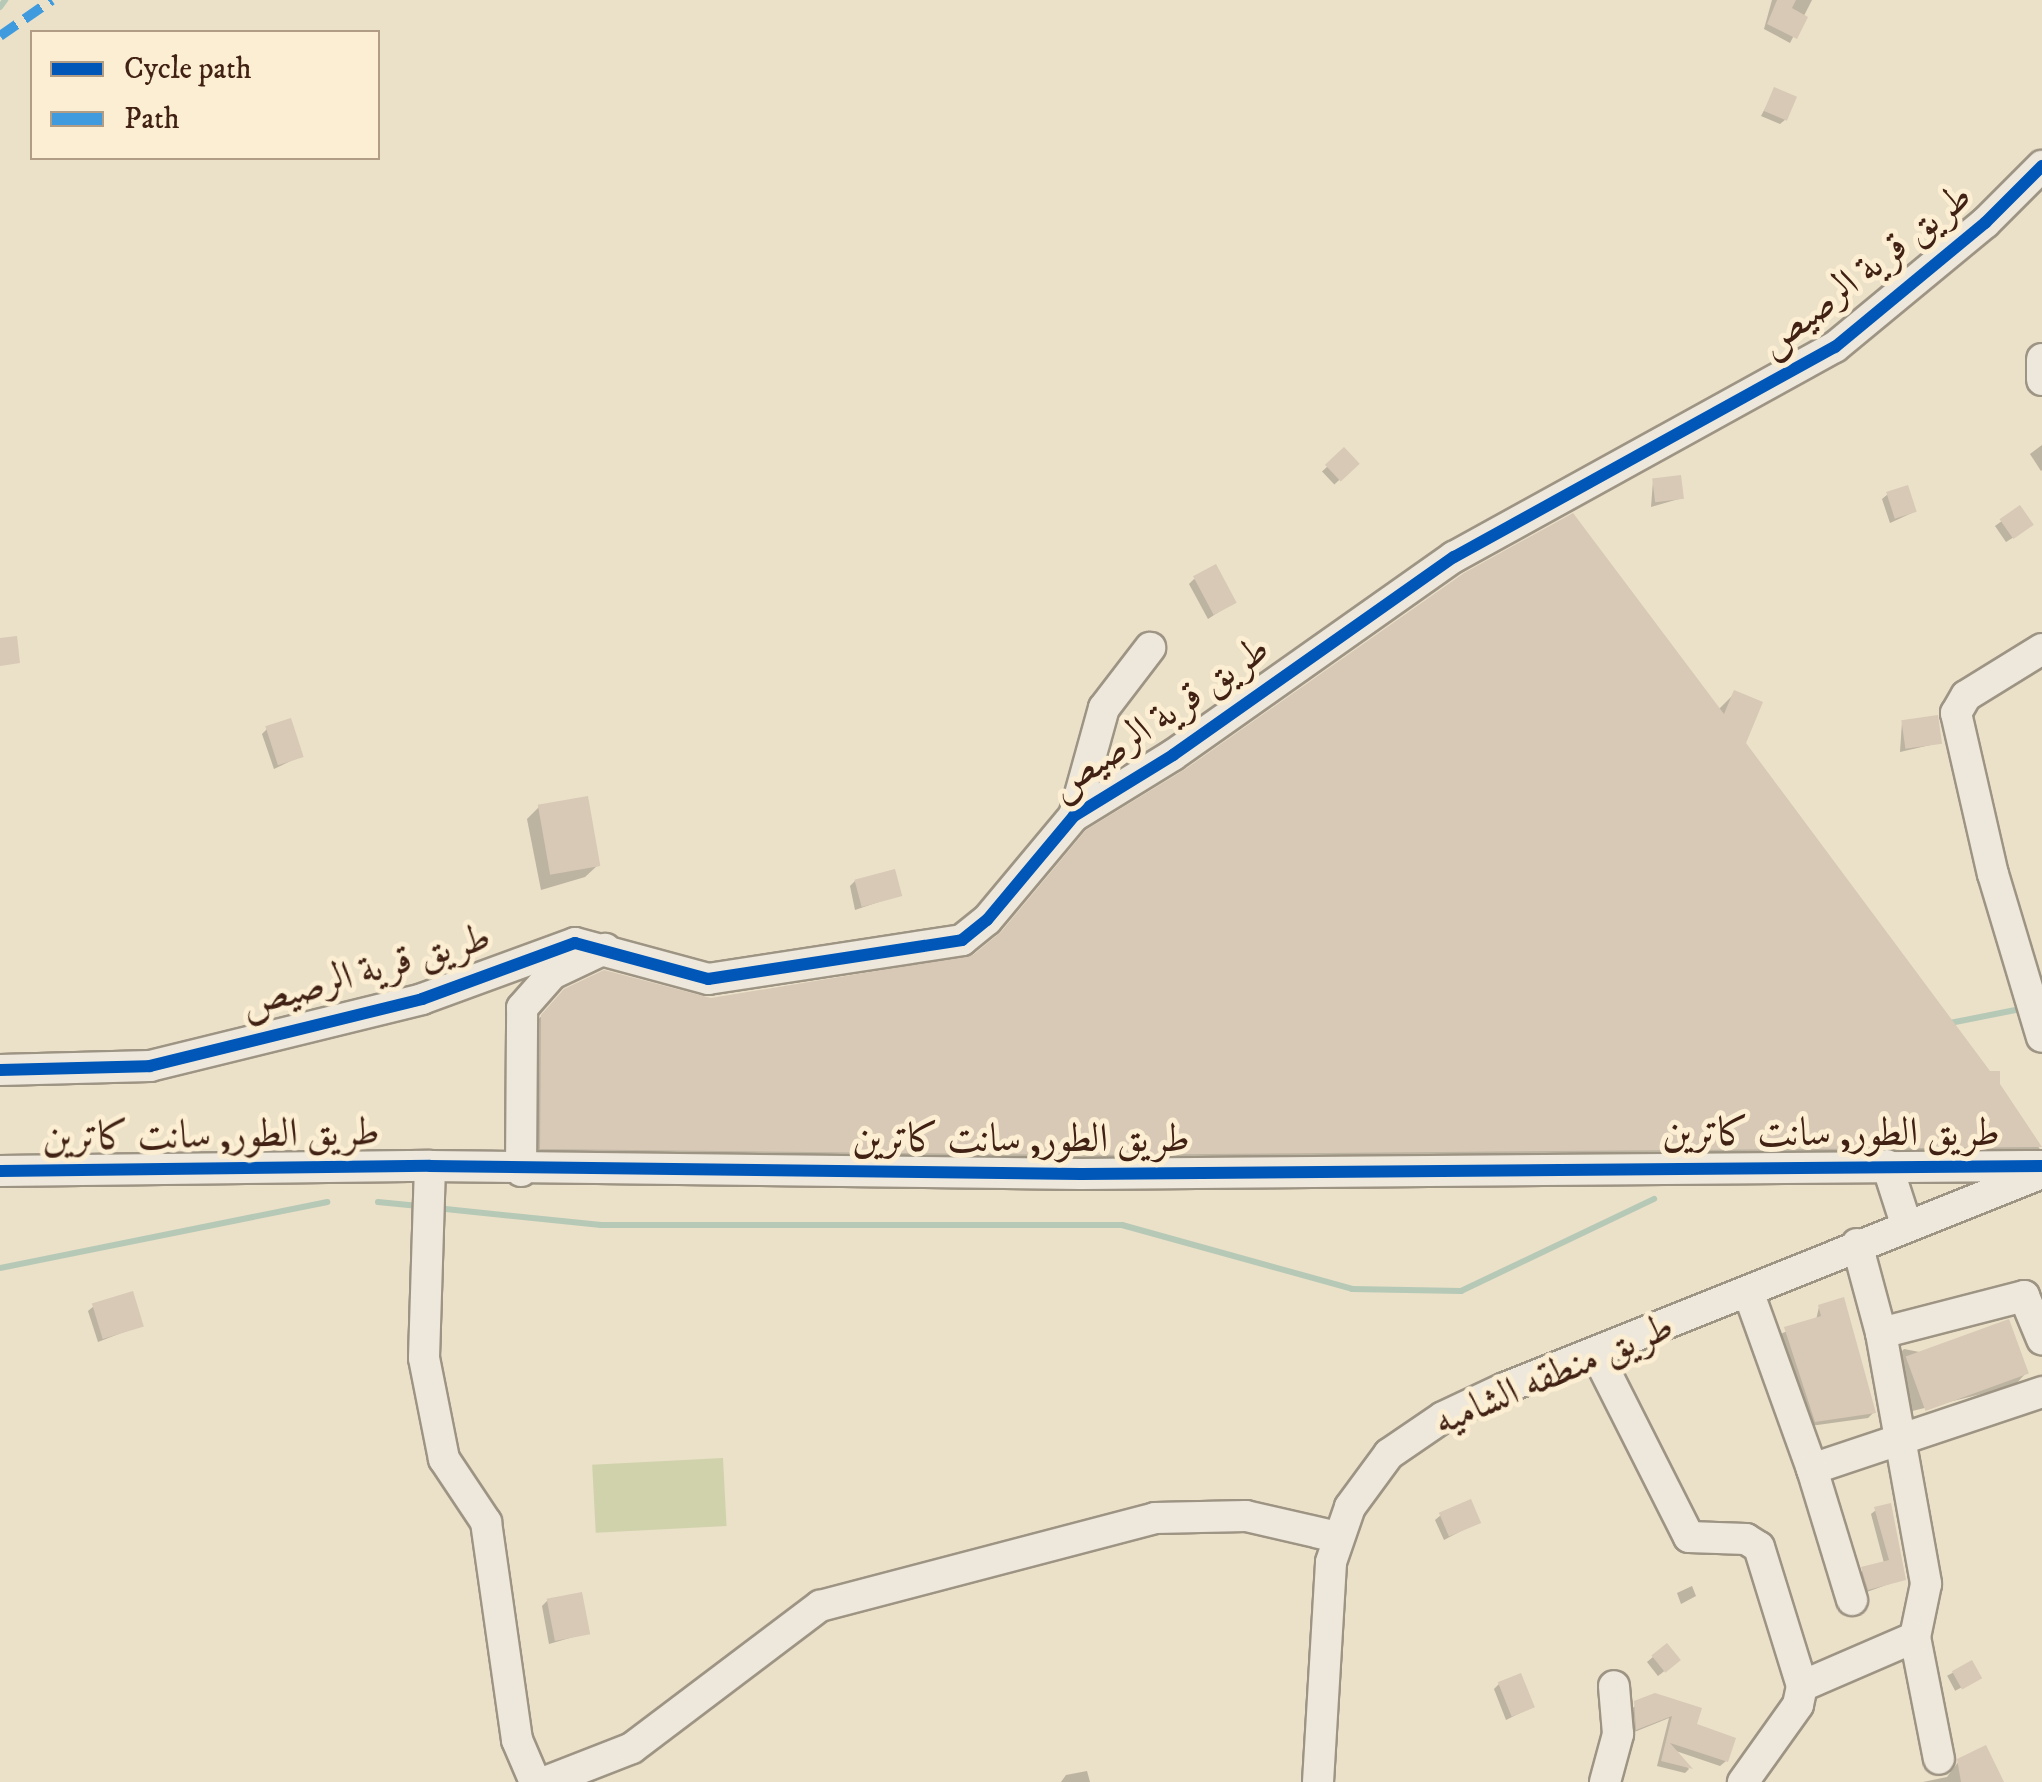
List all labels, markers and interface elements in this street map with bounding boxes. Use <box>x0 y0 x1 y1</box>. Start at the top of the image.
legend <box>30 30 380 160</box>
text: Cycle path <box>124 51 252 88</box>
text: Path <box>124 101 180 138</box>
street label: طريق قرية الرصيص <box>1750 173 1982 369</box>
street label: طريق قرية الرصيص <box>1041 626 1279 812</box>
street label: طريق قرية الرصيص <box>236 913 496 1031</box>
street label: طريق الطور, سانت كاترين <box>42 1109 380 1163</box>
street label: طريق الطور, سانت كاترين <box>1662 1110 2000 1158</box>
street label: طريق الطور, سانت كاترين <box>852 1116 1190 1164</box>
street label: طريق منطقه الشاميه <box>1427 1303 1681 1447</box>

